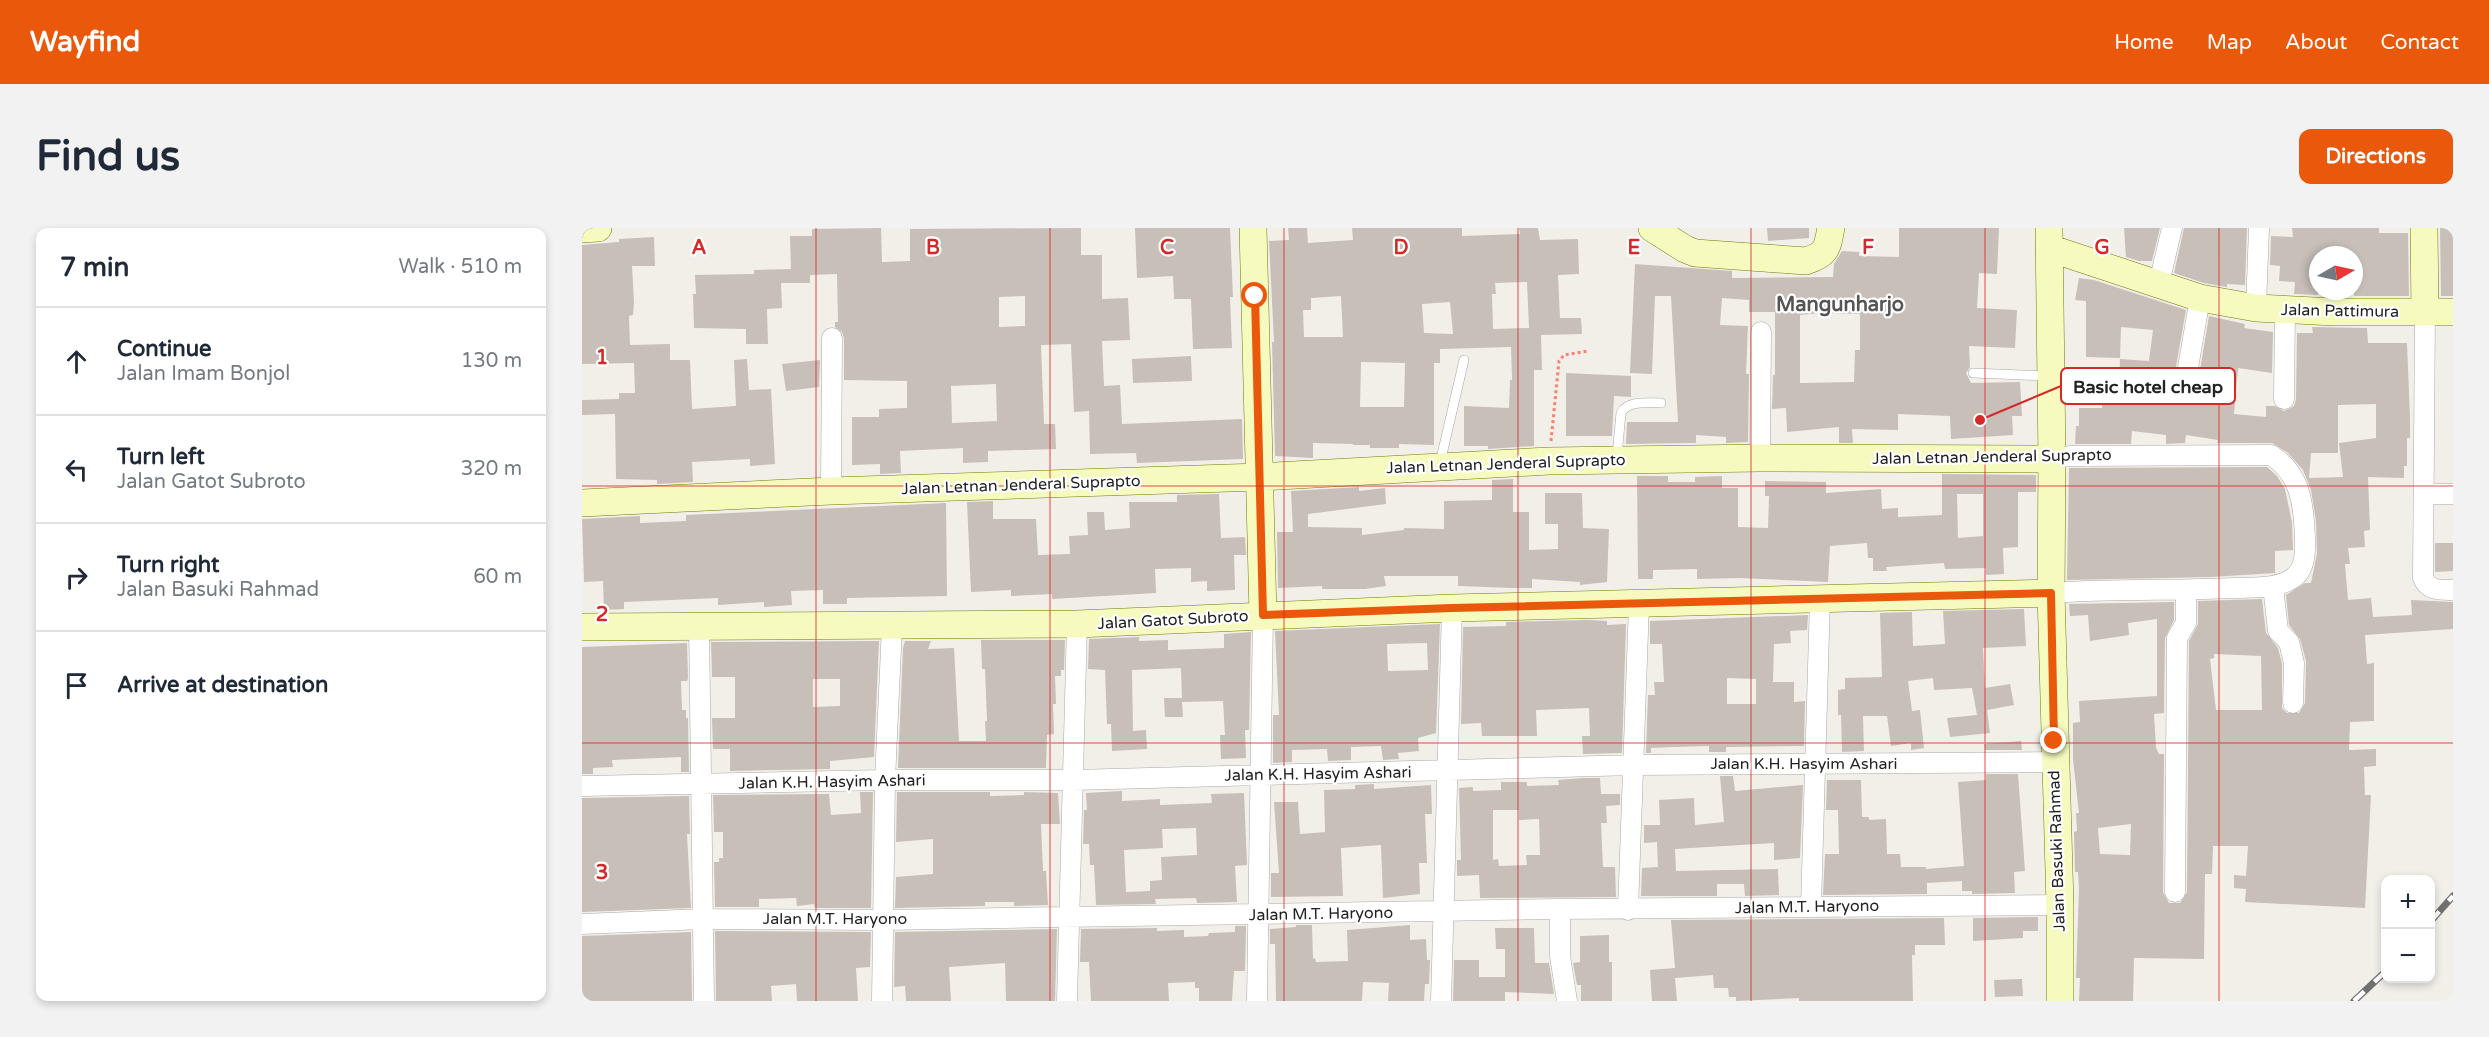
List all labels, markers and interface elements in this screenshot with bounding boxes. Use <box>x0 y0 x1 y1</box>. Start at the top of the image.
text: Wayfind <box>30 25 140 59</box>
text: Home <box>2114 30 2174 55</box>
text: Map <box>2207 30 2252 55</box>
text: About <box>2285 30 2347 55</box>
text: Contact <box>2380 30 2459 55</box>
button: Directions <box>2299 129 2453 184</box>
text: Find us <box>36 131 180 182</box>
text: A <box>692 236 707 260</box>
text: B <box>926 236 940 260</box>
text: C <box>1160 236 1174 260</box>
text: D <box>1393 236 1409 260</box>
text: E <box>1628 236 1641 260</box>
text: F <box>1862 236 1874 260</box>
text: G <box>2094 236 2110 260</box>
north arrow <box>2309 246 2363 300</box>
text: 7 min <box>60 252 129 283</box>
text: Walk · 510 m <box>399 255 522 279</box>
route start <box>1241 282 1267 308</box>
district label: Mangunharjo <box>1776 293 1904 317</box>
street label: Jalan Pattimura <box>2281 300 2399 322</box>
text: Continue <box>117 336 212 362</box>
icon: ahead <box>60 345 93 378</box>
text: 1 <box>596 346 608 370</box>
text: 130 m <box>461 349 522 373</box>
text: Jalan Imam Bonjol <box>117 362 290 386</box>
callout: Basic hotel cheap <box>2061 368 2235 404</box>
text: Basic hotel cheap <box>2073 376 2223 398</box>
text: Turn left <box>117 444 205 470</box>
street label: Jalan Letnan Jenderal Suprapto <box>1872 445 2112 469</box>
street label: Jalan Letnan Jenderal Suprapto <box>1386 450 1626 478</box>
icon: left <box>60 453 93 486</box>
text: 320 m <box>461 457 522 481</box>
text: Jalan Gatot Subroto <box>117 470 306 494</box>
street label: Jalan Letnan Jenderal Suprapto <box>901 471 1141 499</box>
text: Turn right <box>117 552 219 578</box>
icon: right <box>60 561 93 594</box>
text: 60 m <box>473 565 522 589</box>
text: Jalan Basuki Rahmad <box>117 578 319 602</box>
text: 2 <box>596 603 608 627</box>
street label: Jalan Gatot Subroto <box>1097 606 1249 634</box>
icon: arrive <box>60 669 93 702</box>
text: Arrive at destination <box>117 672 328 698</box>
route end <box>2040 727 2066 753</box>
street label: Jalan K.H. Hasyim Ashari <box>1710 754 1898 774</box>
street label: Jalan K.H. Hasyim Ashari <box>1224 762 1412 786</box>
street label: Jalan K.H. Hasyim Ashari <box>738 770 926 794</box>
street label: Jalan Basuki Rahmad <box>2044 770 2070 932</box>
text: 3 <box>596 861 608 885</box>
map controls <box>2381 875 2435 983</box>
button: + <box>2381 875 2435 929</box>
street label: Jalan M.T. Haryono <box>1735 896 1879 918</box>
street label: Jalan M.T. Haryono <box>1249 903 1393 925</box>
street label: Jalan M.T. Haryono <box>763 909 907 929</box>
button: − <box>2381 929 2435 983</box>

